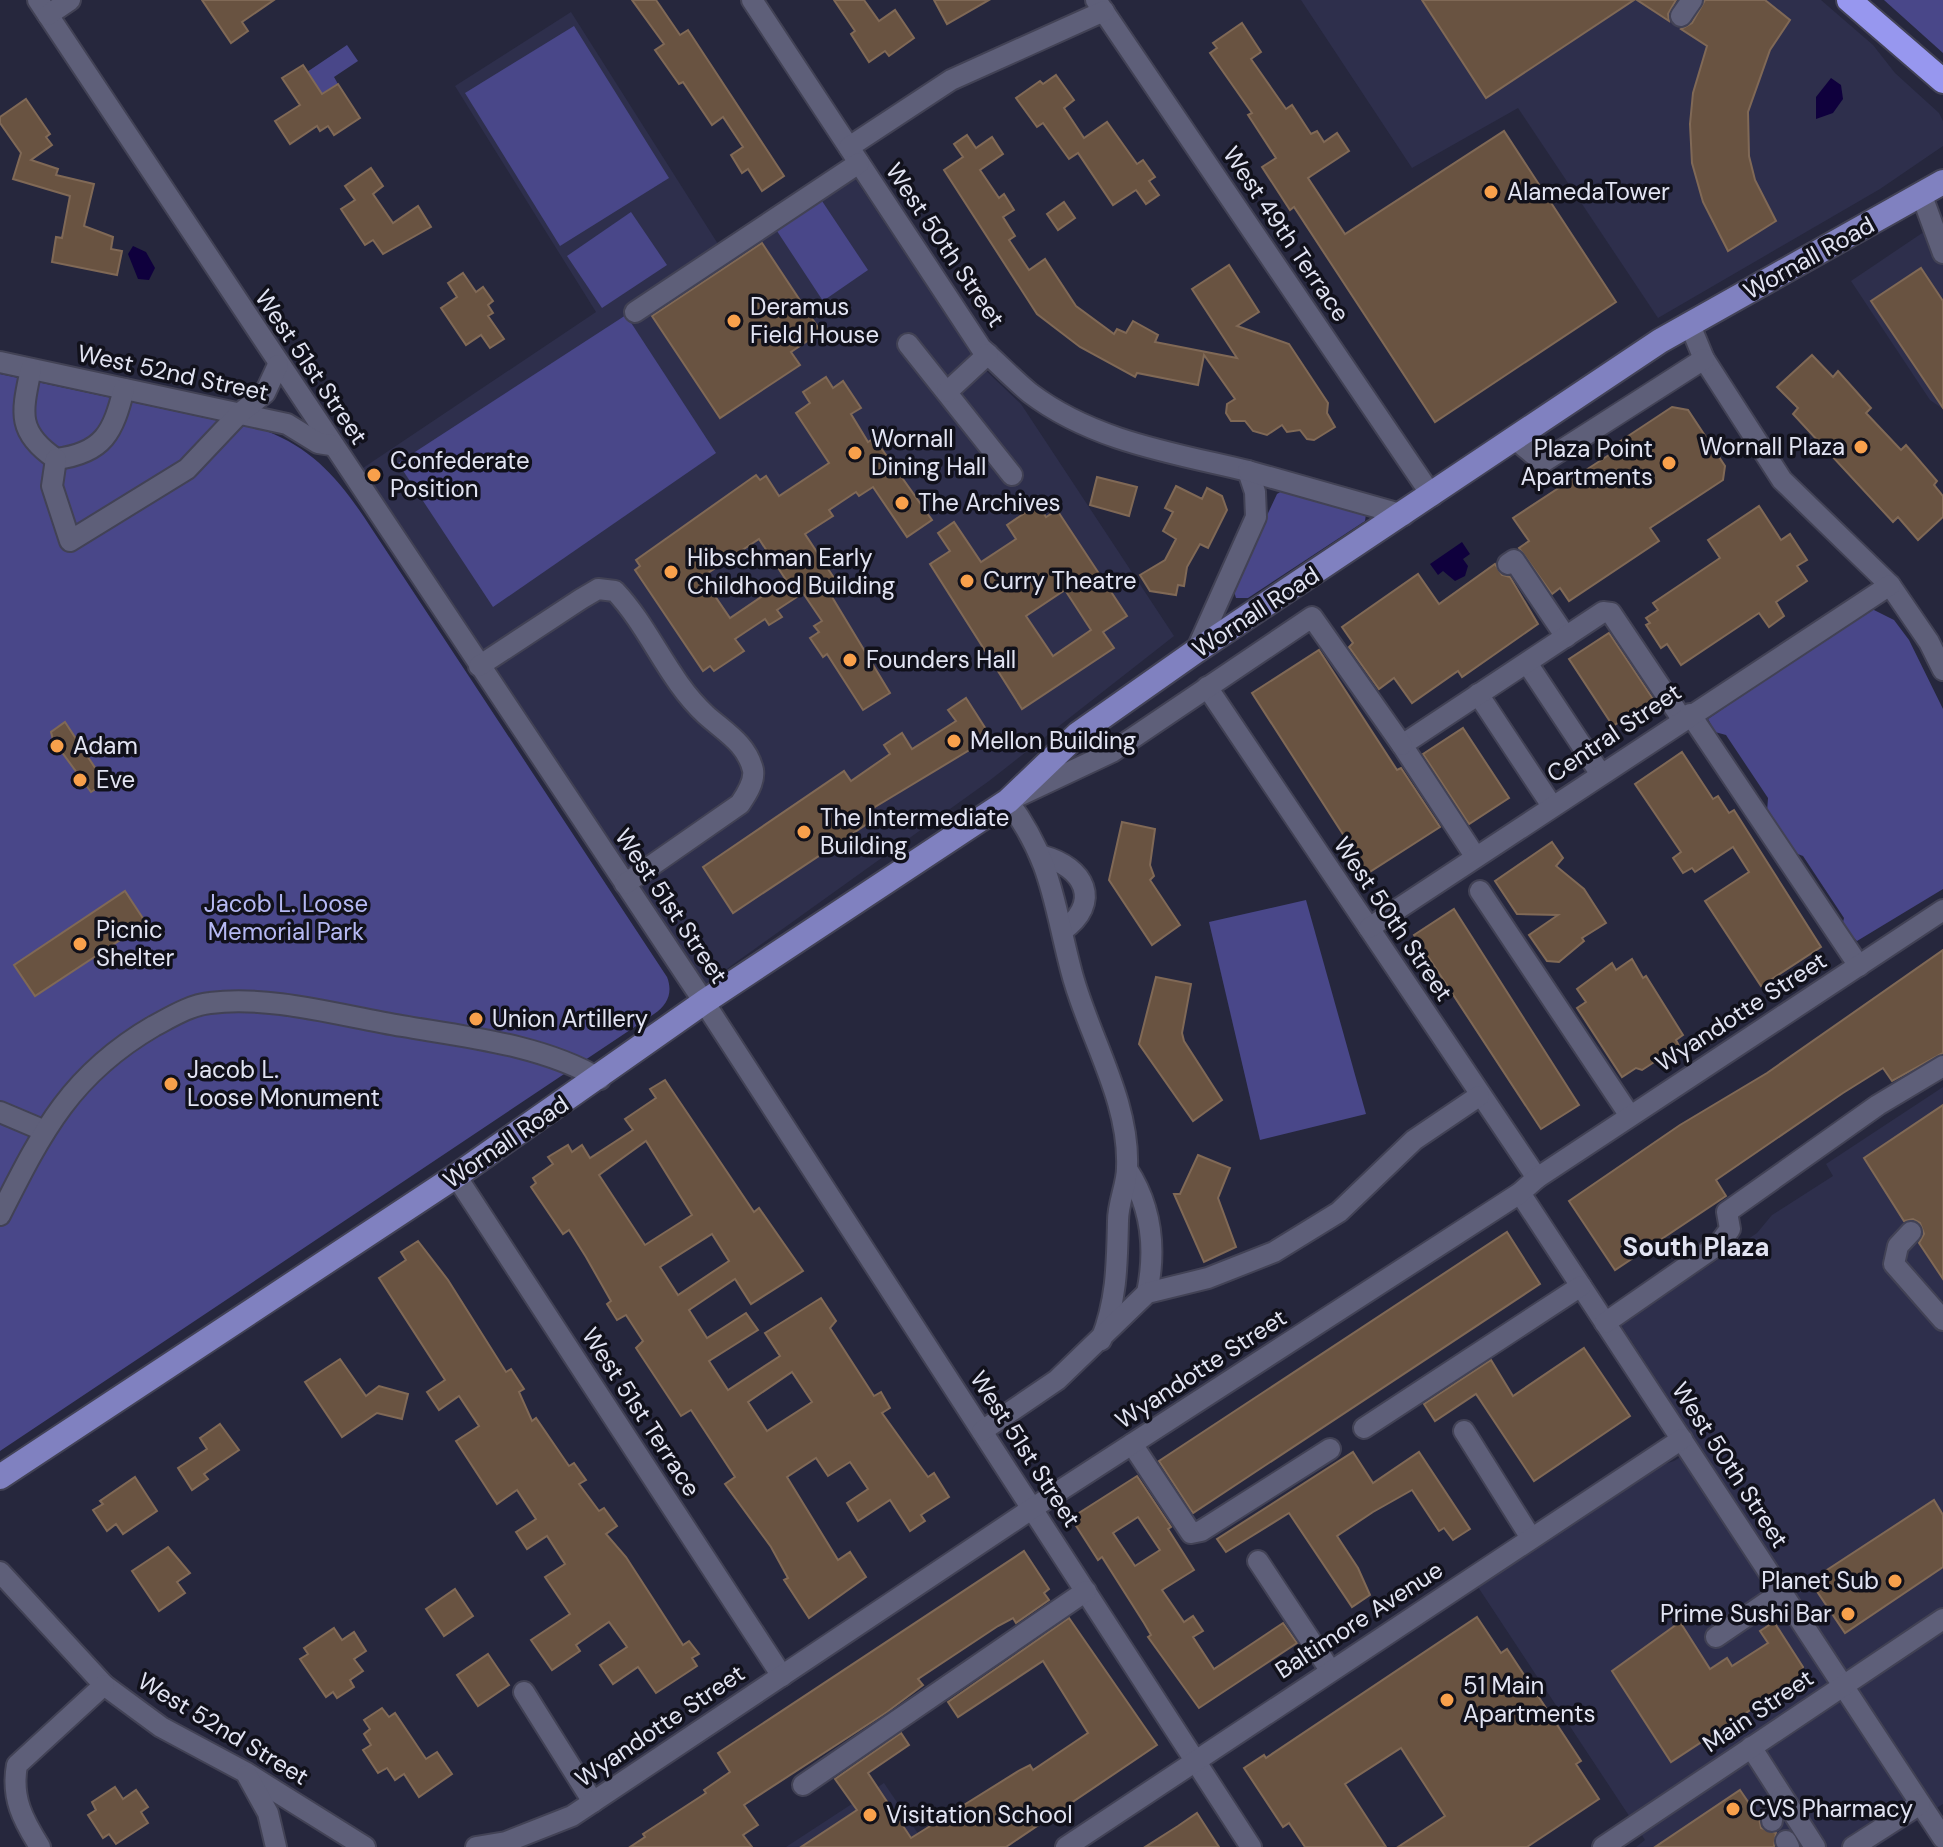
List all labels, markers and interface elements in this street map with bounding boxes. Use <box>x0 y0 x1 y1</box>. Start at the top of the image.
street label: West 49th Terrace <box>1216 140 1357 327</box>
street label: West 50th Street <box>879 157 1012 333</box>
place label: AlamedaTower <box>1507 176 1670 207</box>
marker: AlamedaTower <box>1482 183 1500 201</box>
street label: Wornall Road <box>1738 209 1880 306</box>
street label: West 51st Street <box>248 283 375 450</box>
place label: Deramus Field House <box>750 291 879 350</box>
marker: Deramus Field House <box>725 312 743 330</box>
street label: West 52nd Street <box>75 337 271 408</box>
place label: Wornall Dining Hall <box>871 423 986 482</box>
place label: Wornall Plaza <box>1700 431 1845 462</box>
place label: Plaza Point Apartments <box>1520 433 1653 492</box>
marker: Wornall Plaza <box>1852 438 1870 456</box>
marker: Wornall Dining Hall <box>846 444 864 462</box>
place label: Confederate Position <box>390 445 530 504</box>
marker: Plaza Point Apartments <box>1660 454 1678 472</box>
marker: Confederate Position <box>365 466 383 484</box>
place label: The Archives <box>918 487 1061 518</box>
marker: The Archives <box>893 494 911 512</box>
place label: Hibschman Early Childhood Building <box>687 542 895 601</box>
street label: Wornall Road <box>1187 559 1325 664</box>
marker: Hibschman Early Childhood Building <box>662 563 680 581</box>
place label: Curry Theatre <box>983 565 1137 596</box>
marker: Curry Theatre <box>958 572 976 590</box>
place label: Founders Hall <box>866 644 1016 675</box>
marker: Founders Hall <box>841 651 859 669</box>
street label: Central Street <box>1541 676 1687 789</box>
place label: Mellon Building <box>970 725 1136 756</box>
place label: Adam <box>73 730 138 761</box>
marker: Mellon Building <box>945 732 963 750</box>
marker: Adam <box>48 737 66 755</box>
place label: Eve <box>96 764 135 795</box>
marker: Eve <box>71 771 89 789</box>
place label: The Intermediate Building <box>820 802 1010 861</box>
street label: West 51st Street <box>608 822 735 989</box>
marker: The Intermediate Building <box>795 823 813 841</box>
street label: West 50th Street <box>1327 831 1460 1007</box>
park label: Jacob L. Loose Memorial Park <box>204 888 368 947</box>
place label: Picnic Shelter <box>96 914 174 973</box>
marker: Picnic Shelter <box>71 935 89 953</box>
street label: Wyandotte Street <box>1649 945 1832 1078</box>
place label: Union Artillery <box>492 1003 648 1034</box>
marker: Union Artillery <box>467 1010 485 1028</box>
place label: Jacob L. Loose Monument <box>187 1054 380 1113</box>
marker: Jacob L. Loose Monument <box>162 1075 180 1093</box>
street label: Wornall Road <box>437 1088 574 1195</box>
district label: South Plaza <box>1622 1230 1770 1264</box>
street label: Wyandotte Street <box>1109 1302 1292 1435</box>
street label: West 51st Terrace <box>575 1321 708 1502</box>
street label: West 51st Street <box>963 1365 1088 1533</box>
street label: West 50th Street <box>1665 1376 1796 1554</box>
street label: Baltimore Avenue <box>1269 1554 1448 1685</box>
place label: Planet Sub <box>1761 1565 1879 1596</box>
marker: Planet Sub <box>1886 1572 1904 1590</box>
place label: Prime Sushi Bar <box>1660 1598 1832 1629</box>
marker: Prime Sushi Bar <box>1839 1605 1857 1623</box>
street label: Wyandotte Street <box>569 1657 750 1794</box>
street label: Main Street <box>1696 1662 1819 1759</box>
street label: West 52nd Street <box>132 1665 314 1792</box>
place label: 51 Main Apartments <box>1463 1670 1596 1729</box>
marker: 51 Main Apartments <box>1438 1691 1456 1709</box>
place label: CVS Pharmacy <box>1749 1793 1913 1824</box>
place label: Visitation School <box>886 1799 1073 1830</box>
marker: CVS Pharmacy <box>1724 1800 1742 1818</box>
marker: Visitation School <box>861 1806 879 1824</box>

